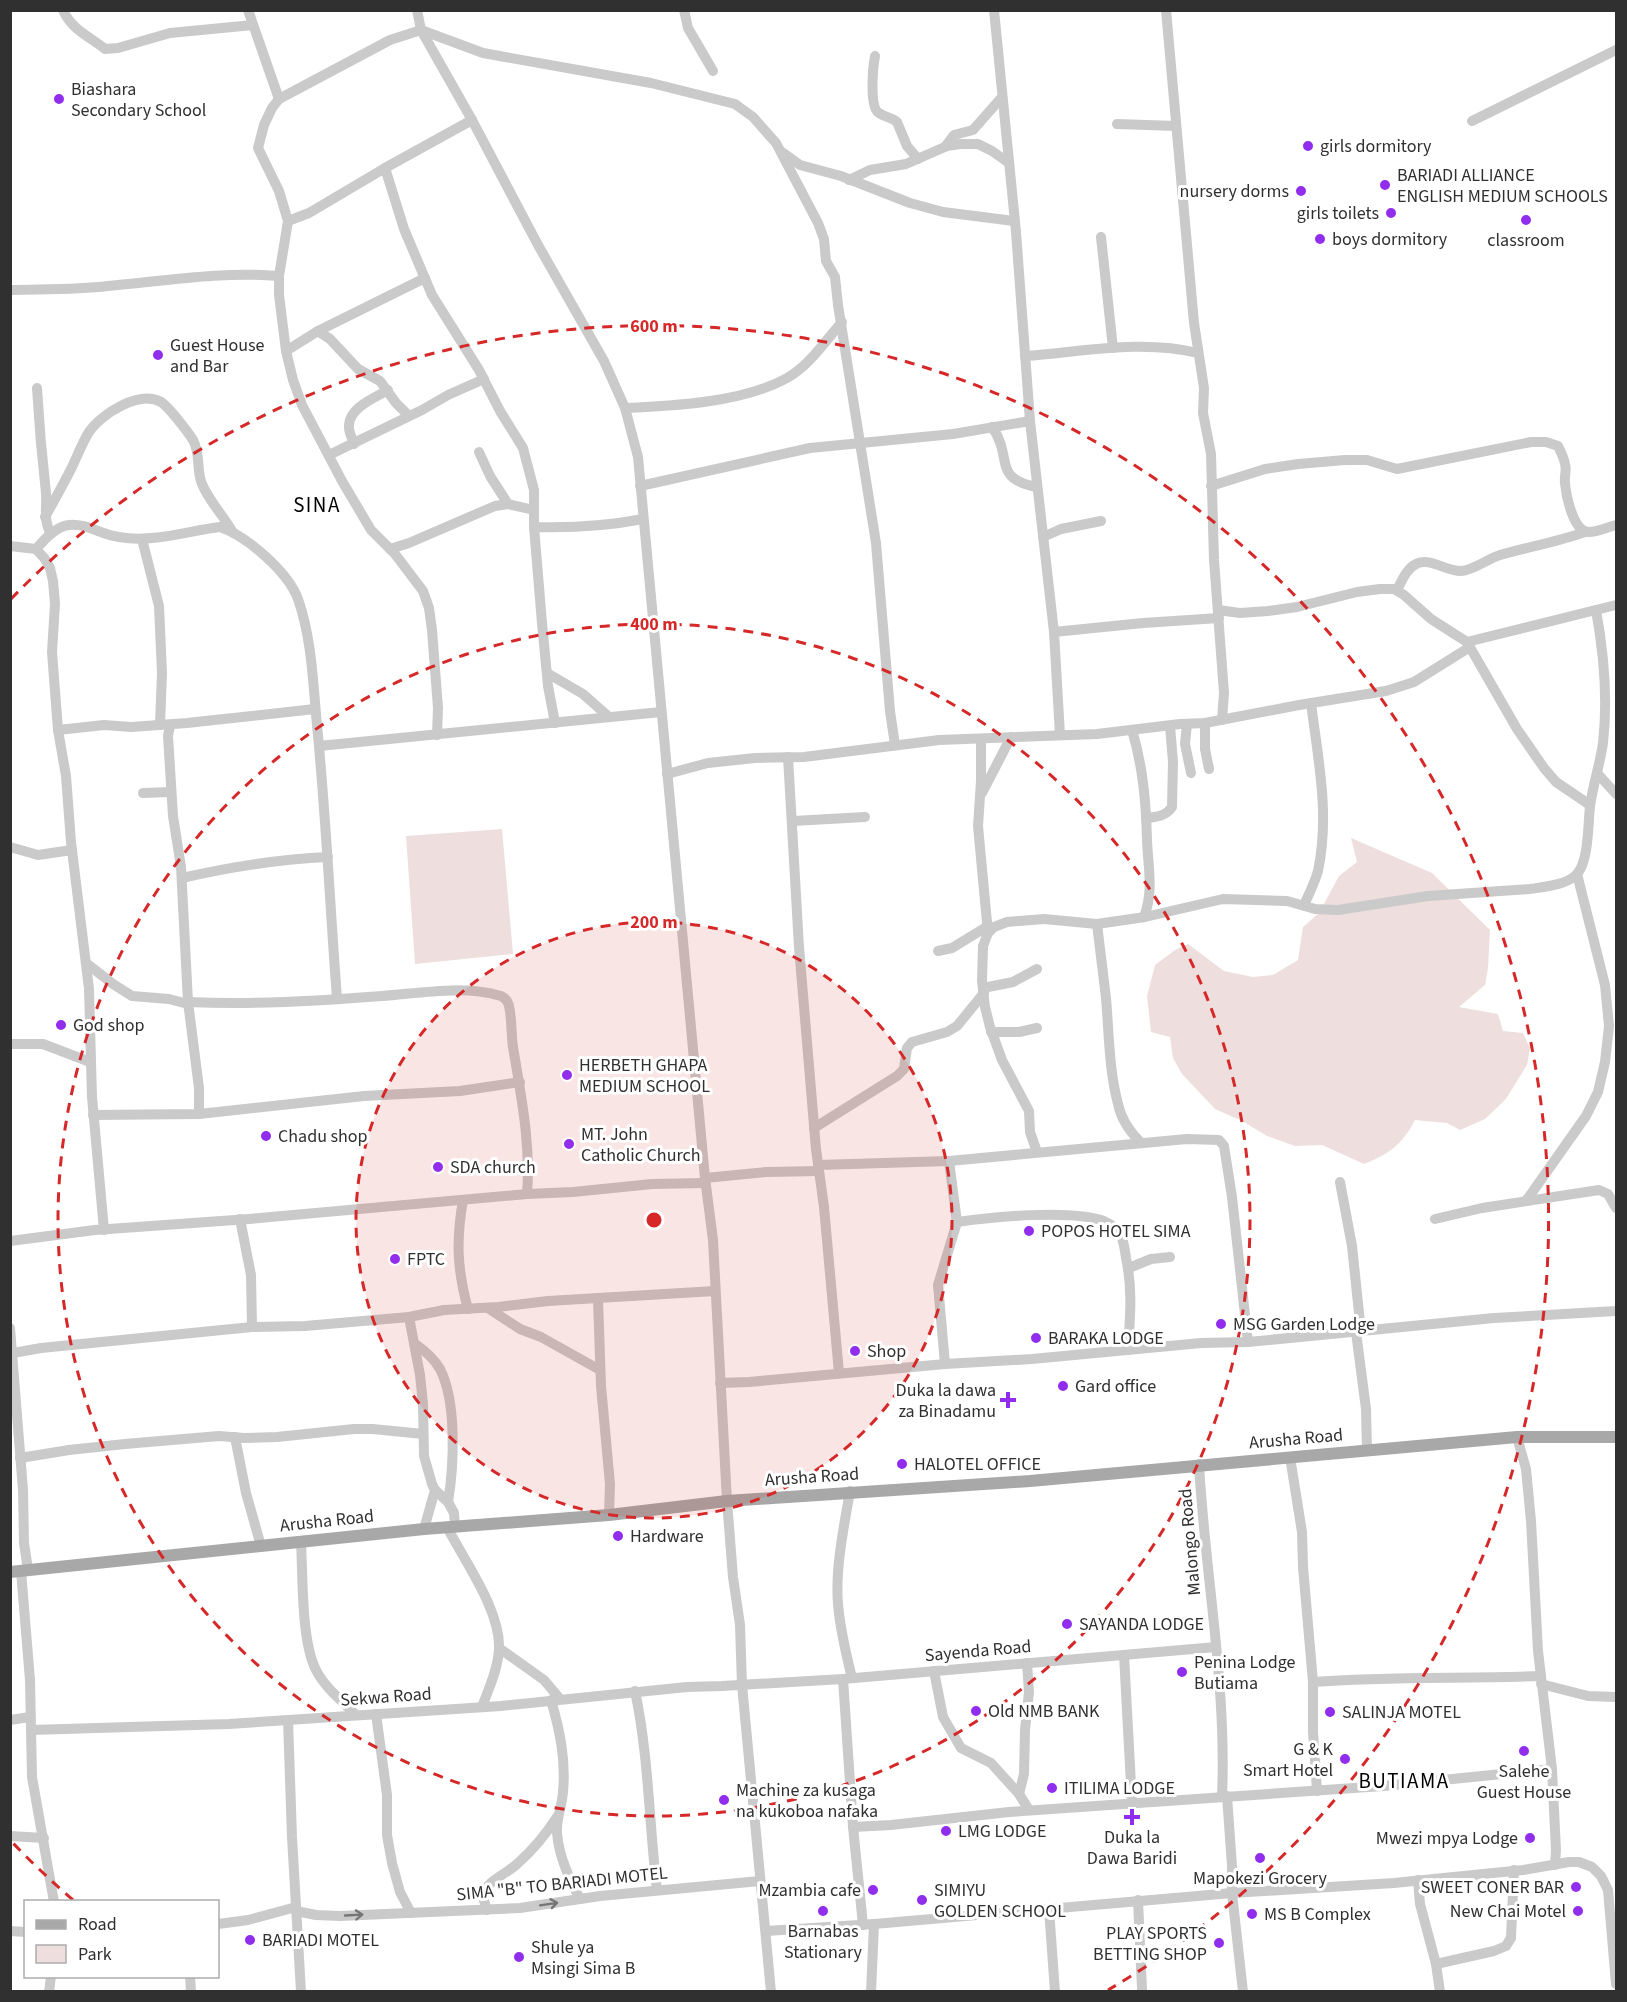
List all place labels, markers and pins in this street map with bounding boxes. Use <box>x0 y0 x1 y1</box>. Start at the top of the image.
place label: Biashara Secondary School <box>71 77 206 123</box>
marker: Biashara Secondary School <box>52 92 66 106</box>
place label: girls dormitory <box>1320 134 1432 159</box>
marker: girls dormitory <box>1301 139 1315 153</box>
place label: BARIADI ALLIANCE ENGLISH MEDIUM SCHOOLS <box>1397 163 1608 209</box>
marker: BARIADI ALLIANCE ENGLISH MEDIUM SCHOOLS <box>1378 178 1392 192</box>
place label: nursery dorms <box>1180 179 1289 204</box>
marker: nursery dorms <box>1294 184 1308 198</box>
place label: girls toilets <box>1297 201 1379 226</box>
marker: girls toilets <box>1384 206 1398 220</box>
marker: classroom <box>1519 213 1533 227</box>
place label: boys dormitory <box>1332 227 1448 252</box>
place label: classroom <box>1487 228 1565 253</box>
marker: boys dormitory <box>1313 232 1327 246</box>
place label: Guest House and Bar <box>170 333 265 379</box>
marker: Guest House and Bar <box>151 348 165 362</box>
place label: God shop <box>73 1013 145 1038</box>
marker: God shop <box>54 1018 68 1032</box>
place label: HERBETH GHAPA MEDIUM SCHOOL <box>579 1053 710 1099</box>
marker: HERBETH GHAPA MEDIUM SCHOOL <box>560 1068 574 1082</box>
place label: MT. John Catholic Church <box>581 1122 701 1168</box>
place label: Chadu shop <box>278 1124 368 1149</box>
marker: Chadu shop <box>259 1129 273 1143</box>
marker: MT. John Catholic Church <box>562 1137 576 1151</box>
place label: SDA church <box>450 1155 536 1180</box>
marker: SDA church <box>431 1160 445 1174</box>
centre of rings <box>644 1210 664 1230</box>
place label: POPOS HOTEL SIMA <box>1041 1219 1191 1244</box>
marker: POPOS HOTEL SIMA <box>1022 1224 1036 1238</box>
place label: FPTC <box>407 1247 445 1272</box>
marker: FPTC <box>388 1252 402 1266</box>
place label: MSG Garden Lodge <box>1233 1312 1375 1337</box>
marker: MSG Garden Lodge <box>1214 1317 1228 1331</box>
place label: BARAKA LODGE <box>1048 1326 1164 1351</box>
marker: BARAKA LODGE <box>1029 1331 1043 1345</box>
place label: Shop <box>867 1339 906 1364</box>
marker: Shop <box>848 1344 862 1358</box>
place label: Gard office <box>1075 1374 1156 1399</box>
place label: Duka la dawa za Binadamu <box>896 1378 996 1424</box>
marker: Gard office <box>1056 1379 1070 1393</box>
marker: Duka la dawa za Binadamu <box>1001 1393 1015 1407</box>
place label: HALOTEL OFFICE <box>914 1452 1041 1477</box>
marker: HALOTEL OFFICE <box>895 1457 909 1471</box>
place label: Hardware <box>630 1524 704 1549</box>
marker: Hardware <box>611 1529 625 1543</box>
place label: SAYANDA LODGE <box>1079 1612 1204 1637</box>
marker: SAYANDA LODGE <box>1060 1617 1074 1631</box>
place label: Penina Lodge Butiama <box>1194 1650 1296 1696</box>
marker: Penina Lodge Butiama <box>1175 1665 1189 1679</box>
place label: Old NMB BANK <box>988 1699 1100 1724</box>
place label: SALINJA MOTEL <box>1342 1700 1461 1725</box>
marker: Old NMB BANK <box>969 1704 983 1718</box>
marker: SALINJA MOTEL <box>1323 1705 1337 1719</box>
place label: G & K Smart Hotel <box>1243 1737 1334 1783</box>
marker: Salehe Guest House <box>1517 1744 1531 1758</box>
marker: G & K Smart Hotel <box>1338 1752 1352 1766</box>
place label: Salehe Guest House <box>1477 1759 1571 1805</box>
place label: ITILIMA LODGE <box>1064 1776 1175 1801</box>
place label: Machine za kusaga na kukoboa nafaka <box>736 1778 878 1824</box>
marker: ITILIMA LODGE <box>1045 1781 1059 1795</box>
marker: Machine za kusaga na kukoboa nafaka <box>717 1793 731 1807</box>
marker: Duka la Dawa Baridi <box>1125 1810 1139 1824</box>
place label: LMG LODGE <box>958 1819 1046 1844</box>
marker: LMG LODGE <box>939 1824 953 1838</box>
place label: Duka la Dawa Baridi <box>1087 1825 1177 1871</box>
place label: Mwezi mpya Lodge <box>1376 1826 1518 1851</box>
marker: Mwezi mpya Lodge <box>1523 1831 1537 1845</box>
marker: Mapokezi Grocery <box>1253 1851 1267 1865</box>
place label: Mapokezi Grocery <box>1193 1866 1328 1891</box>
place label: SWEET CONER BAR <box>1421 1875 1564 1900</box>
place label: Mzambia cafe <box>759 1878 861 1903</box>
place label: SIMIYU GOLDEN SCHOOL <box>934 1878 1066 1924</box>
marker: SWEET CONER BAR <box>1569 1880 1583 1894</box>
marker: Mzambia cafe <box>866 1883 880 1897</box>
marker: SIMIYU GOLDEN SCHOOL <box>915 1893 929 1907</box>
place label: New Chai Motel <box>1450 1899 1566 1924</box>
place label: MS B Complex <box>1264 1902 1371 1927</box>
marker: Barnabas Stationary <box>816 1904 830 1918</box>
marker: New Chai Motel <box>1571 1904 1585 1918</box>
marker: MS B Complex <box>1245 1907 1259 1921</box>
place label: Barnabas Stationary <box>784 1919 863 1965</box>
place label: PLAY SPORTS BETTING SHOP <box>1093 1921 1207 1967</box>
place label: BARIADI MOTEL <box>262 1928 379 1953</box>
marker: BARIADI MOTEL <box>243 1933 257 1947</box>
place label: Shule ya Msingi Sima B <box>531 1935 635 1981</box>
marker: PLAY SPORTS BETTING SHOP <box>1212 1936 1226 1950</box>
marker: Shule ya Msingi Sima B <box>512 1950 526 1964</box>

